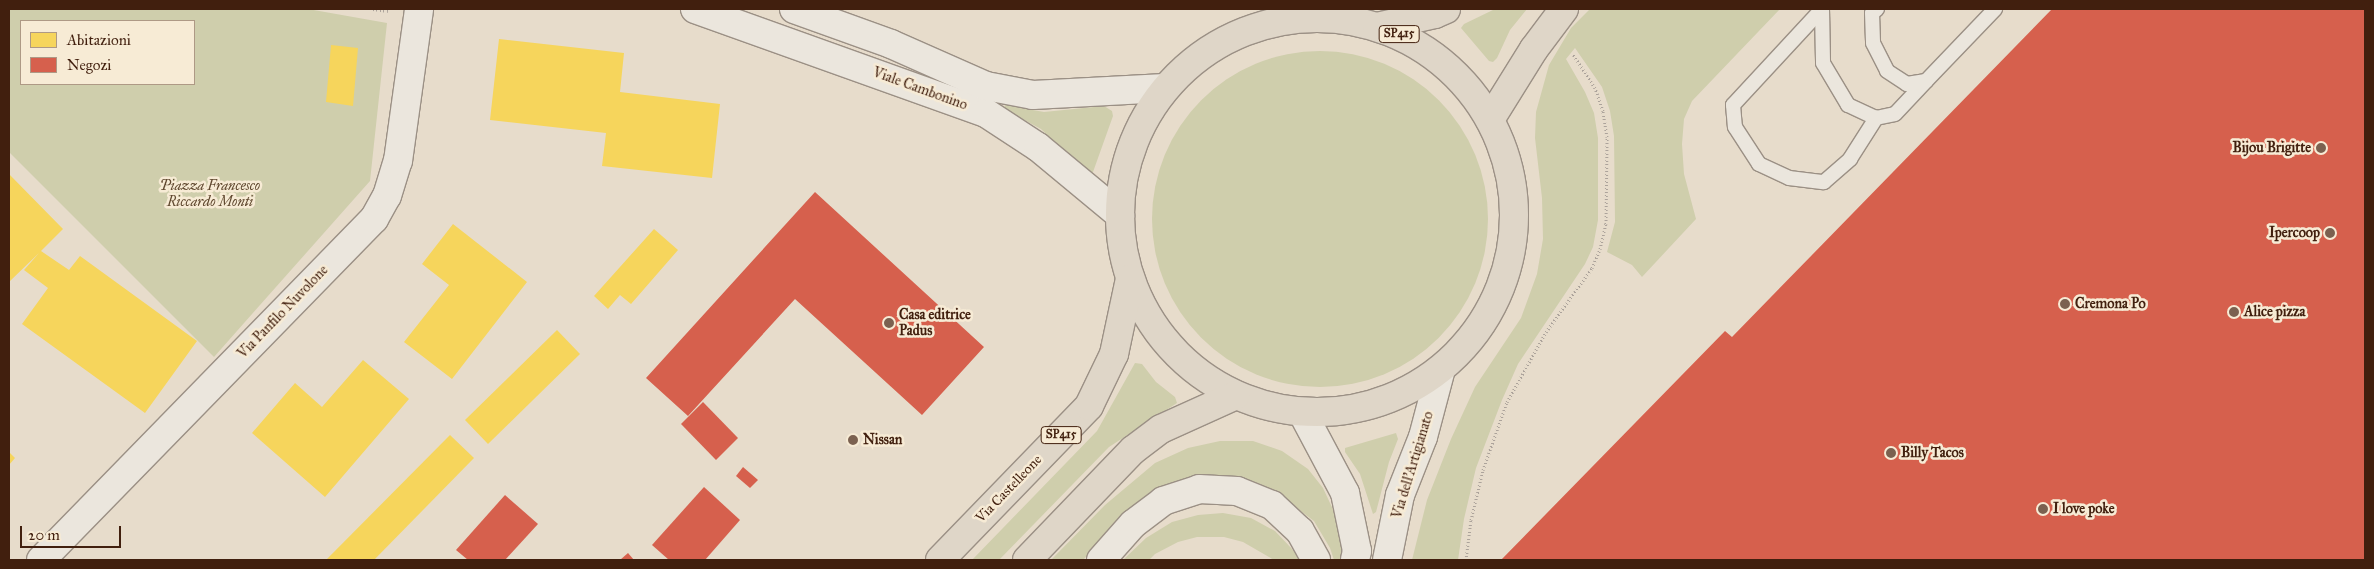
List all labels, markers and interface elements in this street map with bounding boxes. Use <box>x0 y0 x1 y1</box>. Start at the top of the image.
legend <box>20 20 195 85</box>
road number: SP415 <box>1378 24 1420 44</box>
text: Abitazioni <box>67 31 131 49</box>
text: Negozi <box>67 56 111 74</box>
street label: Viale Cambonino <box>870 64 970 114</box>
place label: Bijou Brigitte <box>2233 140 2311 156</box>
marker: Bijou Brigitte <box>2315 142 2327 154</box>
park label: Piazza Francesco Riccardo Monti <box>160 178 260 210</box>
place label: Ipercoop <box>2269 225 2320 241</box>
marker: Ipercoop <box>2324 227 2336 239</box>
street label: Via Panfilo Nuvolone <box>234 262 332 362</box>
place label: Cremona Po <box>2075 296 2146 312</box>
marker: Cremona Po <box>2059 298 2071 310</box>
place label: Alice pizza <box>2244 304 2305 320</box>
marker: Alice pizza <box>2228 306 2240 318</box>
place label: Casa editrice Padus <box>899 307 971 340</box>
marker: Casa editrice Padus <box>883 317 895 329</box>
street label: Via dell'Artigianato <box>1389 409 1437 521</box>
road number: SP415 <box>1040 426 1082 444</box>
place label: Nissan <box>863 432 902 448</box>
marker: Nissan <box>847 434 859 446</box>
place label: Billy Tacos <box>1901 445 1964 461</box>
marker: Billy Tacos <box>1885 447 1897 459</box>
street label: Via Castelleone <box>972 452 1046 526</box>
place label: I love poke <box>2053 501 2114 517</box>
marker: I love poke <box>2037 503 2049 515</box>
scale bar <box>22 516 124 548</box>
text: 20 m <box>28 526 60 544</box>

